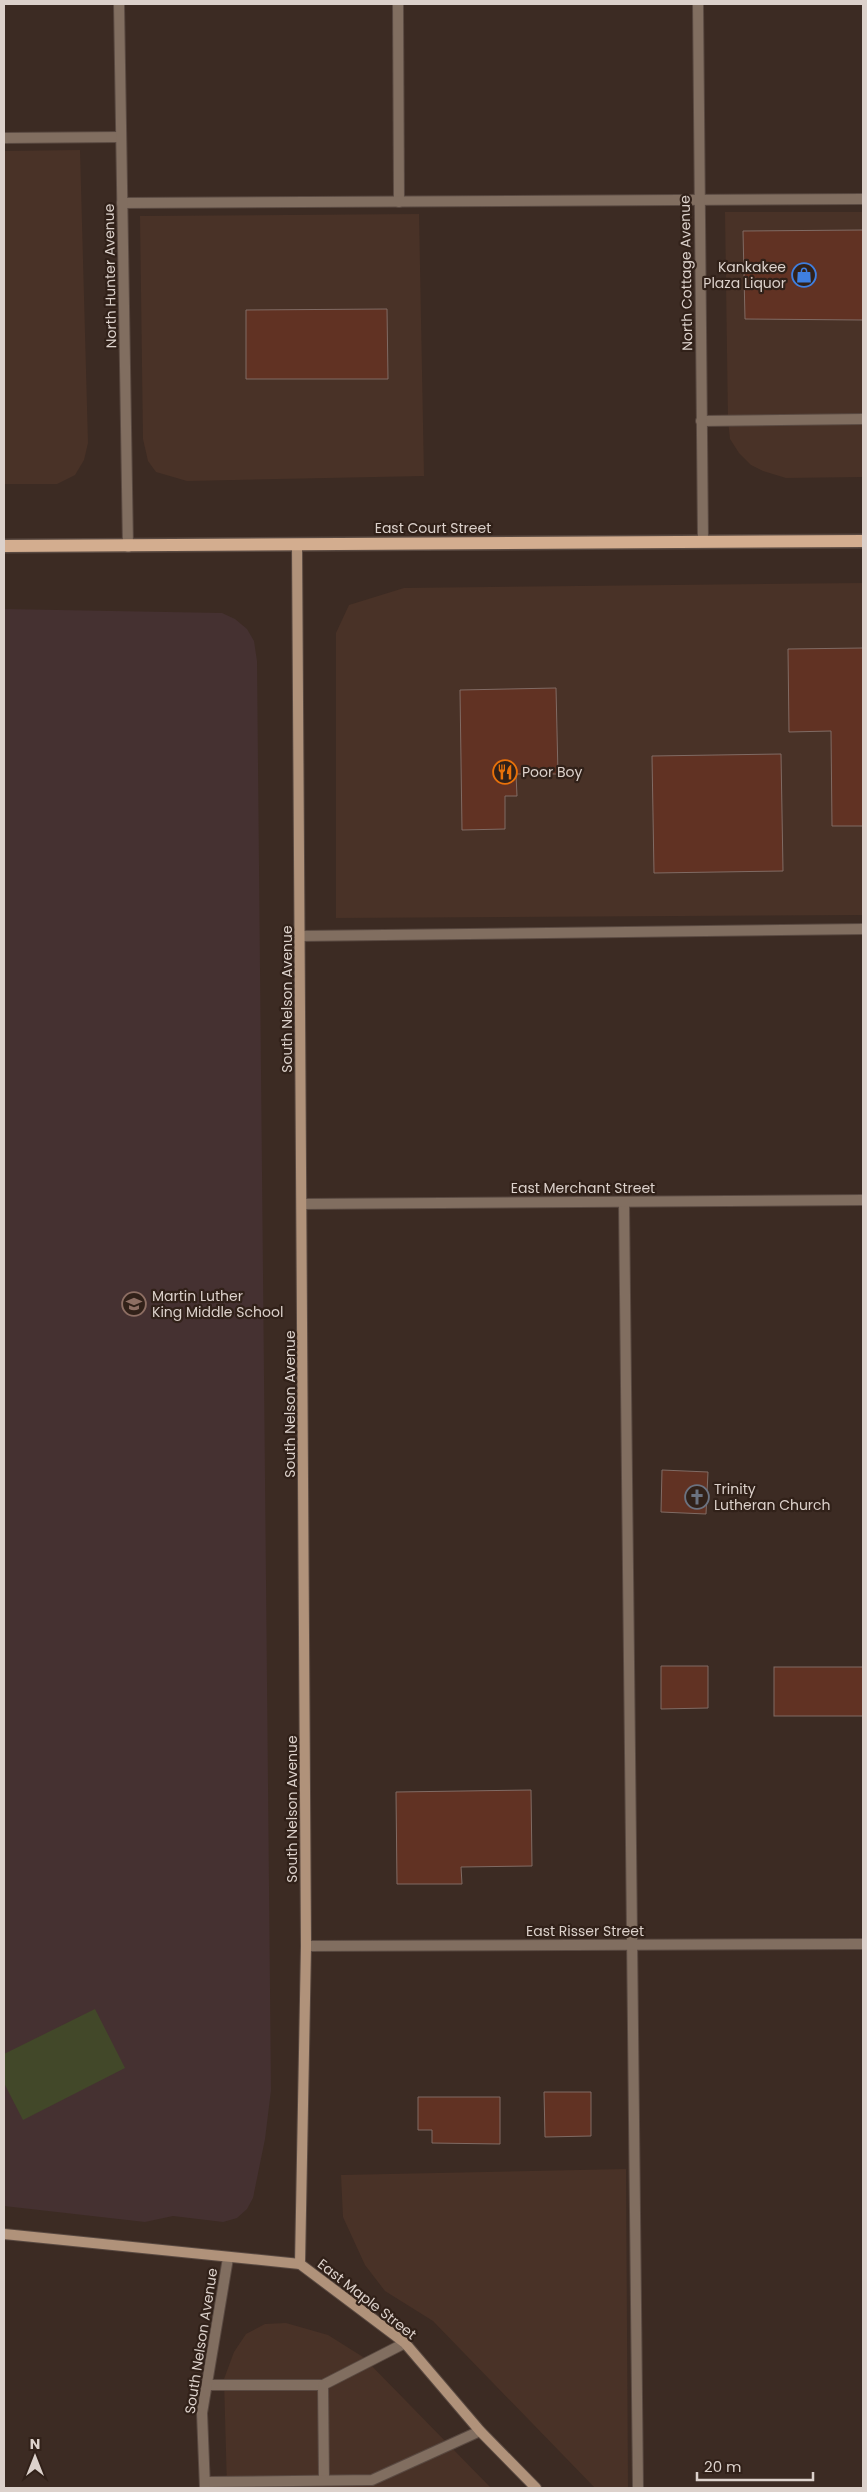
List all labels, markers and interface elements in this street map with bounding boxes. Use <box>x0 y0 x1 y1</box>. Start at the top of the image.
street label: North Cottage Avenue <box>675 195 697 351</box>
street label: North Hunter Avenue <box>99 203 121 349</box>
place label: Kankakee Plaza Liquor <box>703 257 786 293</box>
shop icon: Kankakee Plaza Liquor <box>791 262 817 288</box>
street label: East Court Street <box>375 518 491 538</box>
restaurant icon: Poor Boy <box>492 759 518 785</box>
place label: Poor Boy <box>522 762 583 782</box>
street label: South Nelson Avenue <box>277 925 297 1073</box>
street label: East Merchant Street <box>511 1178 655 1198</box>
place label: Martin Luther King Middle School <box>152 1286 283 1322</box>
school or university icon: Martin Luther King Middle School <box>121 1291 147 1317</box>
street label: South Nelson Avenue <box>280 1330 300 1478</box>
place label: Trinity Lutheran Church <box>714 1479 831 1515</box>
church icon: Trinity Lutheran Church <box>684 1484 710 1510</box>
street label: South Nelson Avenue <box>282 1735 302 1883</box>
street label: East Risser Street <box>526 1921 644 1941</box>
street label: East Maple Street <box>313 2254 421 2344</box>
street label: South Nelson Avenue <box>180 2266 222 2415</box>
north arrow <box>10 2432 60 2482</box>
text: N <box>30 2434 40 2454</box>
scale bar <box>697 2450 813 2482</box>
text: 20 m <box>704 2456 742 2477</box>

